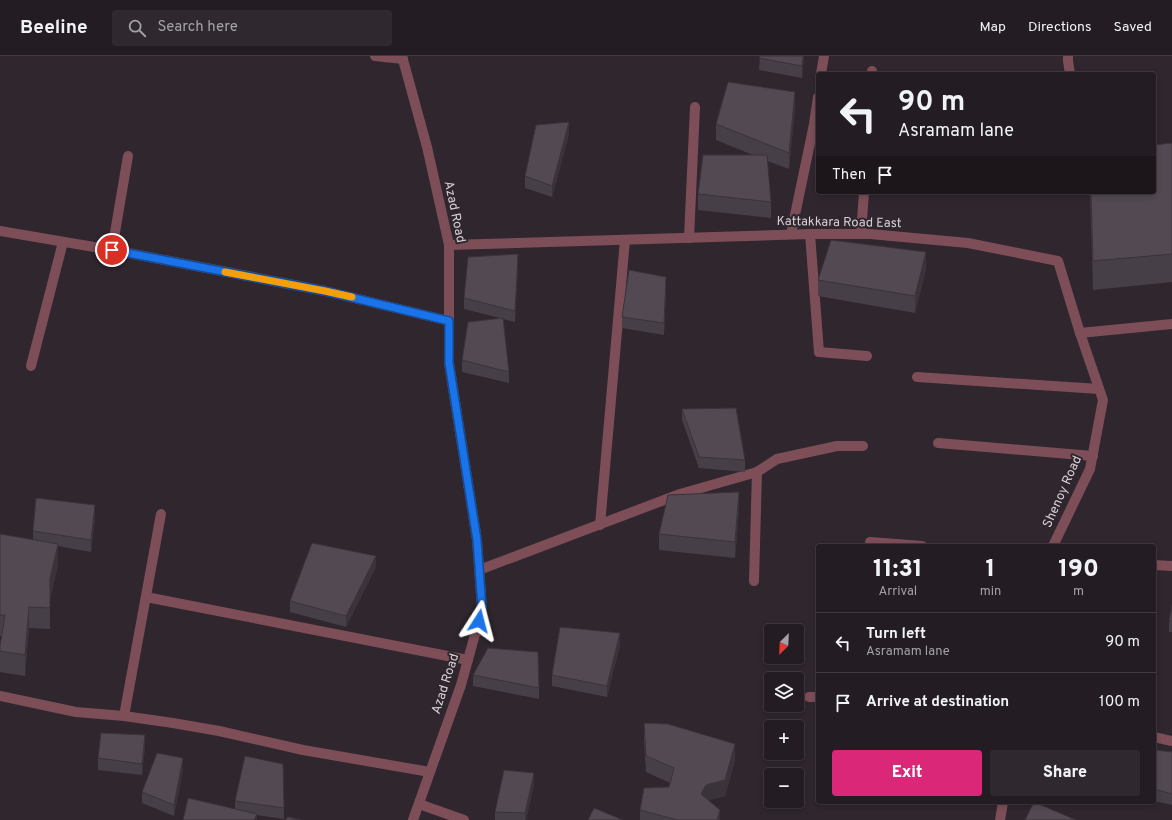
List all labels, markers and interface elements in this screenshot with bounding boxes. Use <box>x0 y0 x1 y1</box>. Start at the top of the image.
search box <box>112 10 392 46</box>
text: Beeline <box>20 16 88 40</box>
icon: search <box>126 17 148 39</box>
text: Search here <box>158 18 238 37</box>
text: Map <box>980 19 1006 36</box>
text: Directions <box>1028 19 1092 36</box>
text: Saved <box>1114 19 1152 36</box>
text: 90 m <box>898 85 965 121</box>
icon: left <box>832 88 884 140</box>
text: Asramam lane <box>898 120 1014 143</box>
icon: arrive <box>874 164 896 186</box>
text: Then <box>832 166 866 185</box>
street label: Azad Road <box>440 180 468 244</box>
street label: Kattakkara Road East <box>776 214 902 232</box>
pin <box>95 233 129 267</box>
icon: arrive <box>101 239 123 261</box>
street label: Shenoy Road <box>1040 454 1086 530</box>
text: 11:31 <box>873 555 923 585</box>
text: 1 <box>986 555 995 585</box>
text: 190 <box>1058 555 1099 585</box>
text: Arrival <box>878 584 917 600</box>
text: min <box>980 584 1001 600</box>
text: m <box>1073 584 1084 600</box>
position arrow <box>458 600 500 642</box>
north arrow <box>764 624 804 664</box>
map controls <box>764 624 804 808</box>
text: Turn left <box>866 625 926 644</box>
icon: left <box>832 632 854 654</box>
text: 90 m <box>1105 633 1140 652</box>
text: Asramam lane <box>866 644 950 660</box>
street label: Azad Road <box>429 652 463 716</box>
button: layers <box>764 672 804 712</box>
icon: arrive <box>832 692 854 714</box>
text: Arrive at destination <box>866 693 1009 712</box>
text: 100 m <box>1099 693 1140 712</box>
button: + <box>764 720 804 760</box>
button: Exit <box>832 750 982 796</box>
button: Share <box>990 750 1140 796</box>
button: − <box>764 768 804 808</box>

